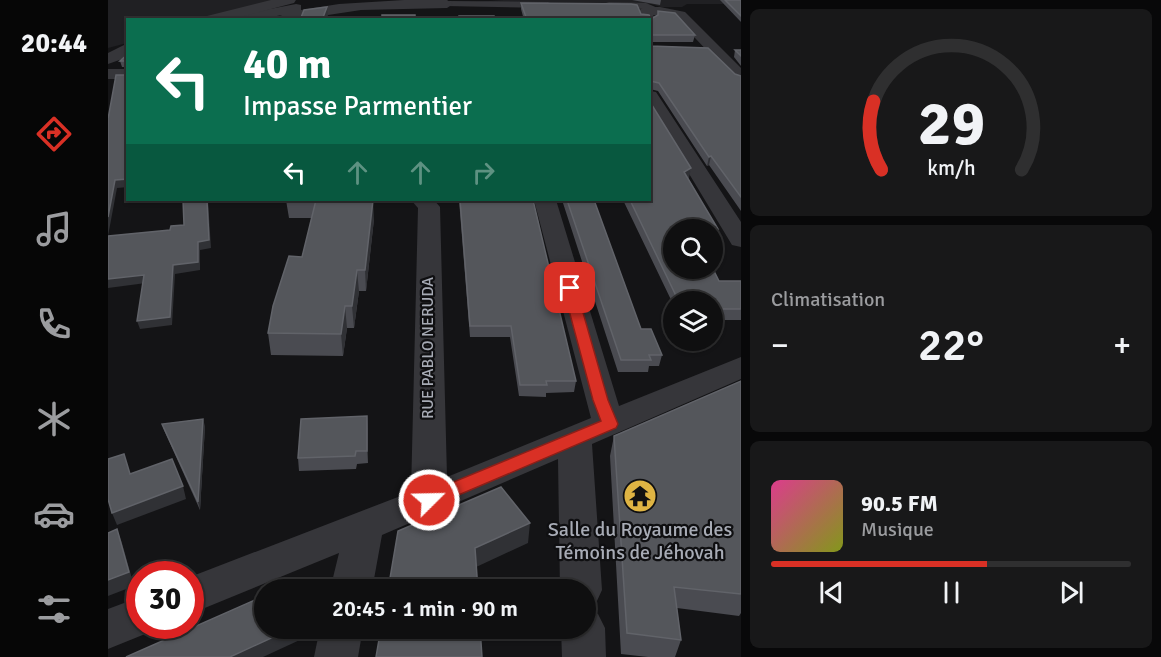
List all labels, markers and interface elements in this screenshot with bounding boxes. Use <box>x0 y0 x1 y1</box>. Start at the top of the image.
text: 20:44 <box>21 27 87 60</box>
text: 40 m <box>243 39 332 90</box>
icon: left <box>144 42 222 120</box>
text: 29 <box>917 85 985 162</box>
text: Impasse Parmentier <box>243 90 472 123</box>
icon: directions <box>33 113 75 155</box>
text: km/h <box>927 155 975 181</box>
icon: left <box>278 156 311 189</box>
icon: ahead <box>341 156 374 189</box>
icon: ahead <box>404 156 437 189</box>
icon: right <box>467 156 500 189</box>
icon: music <box>33 208 75 250</box>
map controls <box>663 219 723 351</box>
button: search <box>663 219 723 279</box>
pin <box>544 262 595 313</box>
icon: arrive <box>553 271 586 304</box>
street label: RUE PABLO NERUDA <box>418 277 438 419</box>
text: Climatisation <box>771 287 885 312</box>
button: layers <box>663 291 723 351</box>
icon: phone <box>33 303 75 345</box>
text: 22° <box>918 318 984 373</box>
text: − <box>771 325 789 366</box>
text: + <box>1113 325 1131 366</box>
icon: climate <box>33 398 75 440</box>
position arrow <box>397 468 461 532</box>
temple icon: Salle du Royaume des Témoins de Jéhovah <box>622 478 658 514</box>
text: 90.5 FM <box>861 490 938 517</box>
icon: car <box>33 493 75 535</box>
place label: Salle du Royaume des Témoins de Jéhovah <box>548 517 733 565</box>
text: Musique <box>861 517 934 542</box>
speed limit sign: 30 <box>126 561 204 639</box>
icon: previous <box>815 576 848 609</box>
icon: pause <box>935 576 968 609</box>
icon: next <box>1055 576 1088 609</box>
icon: filters <box>33 588 75 630</box>
text: 20:45 · 1 min · 90 m <box>332 595 518 622</box>

